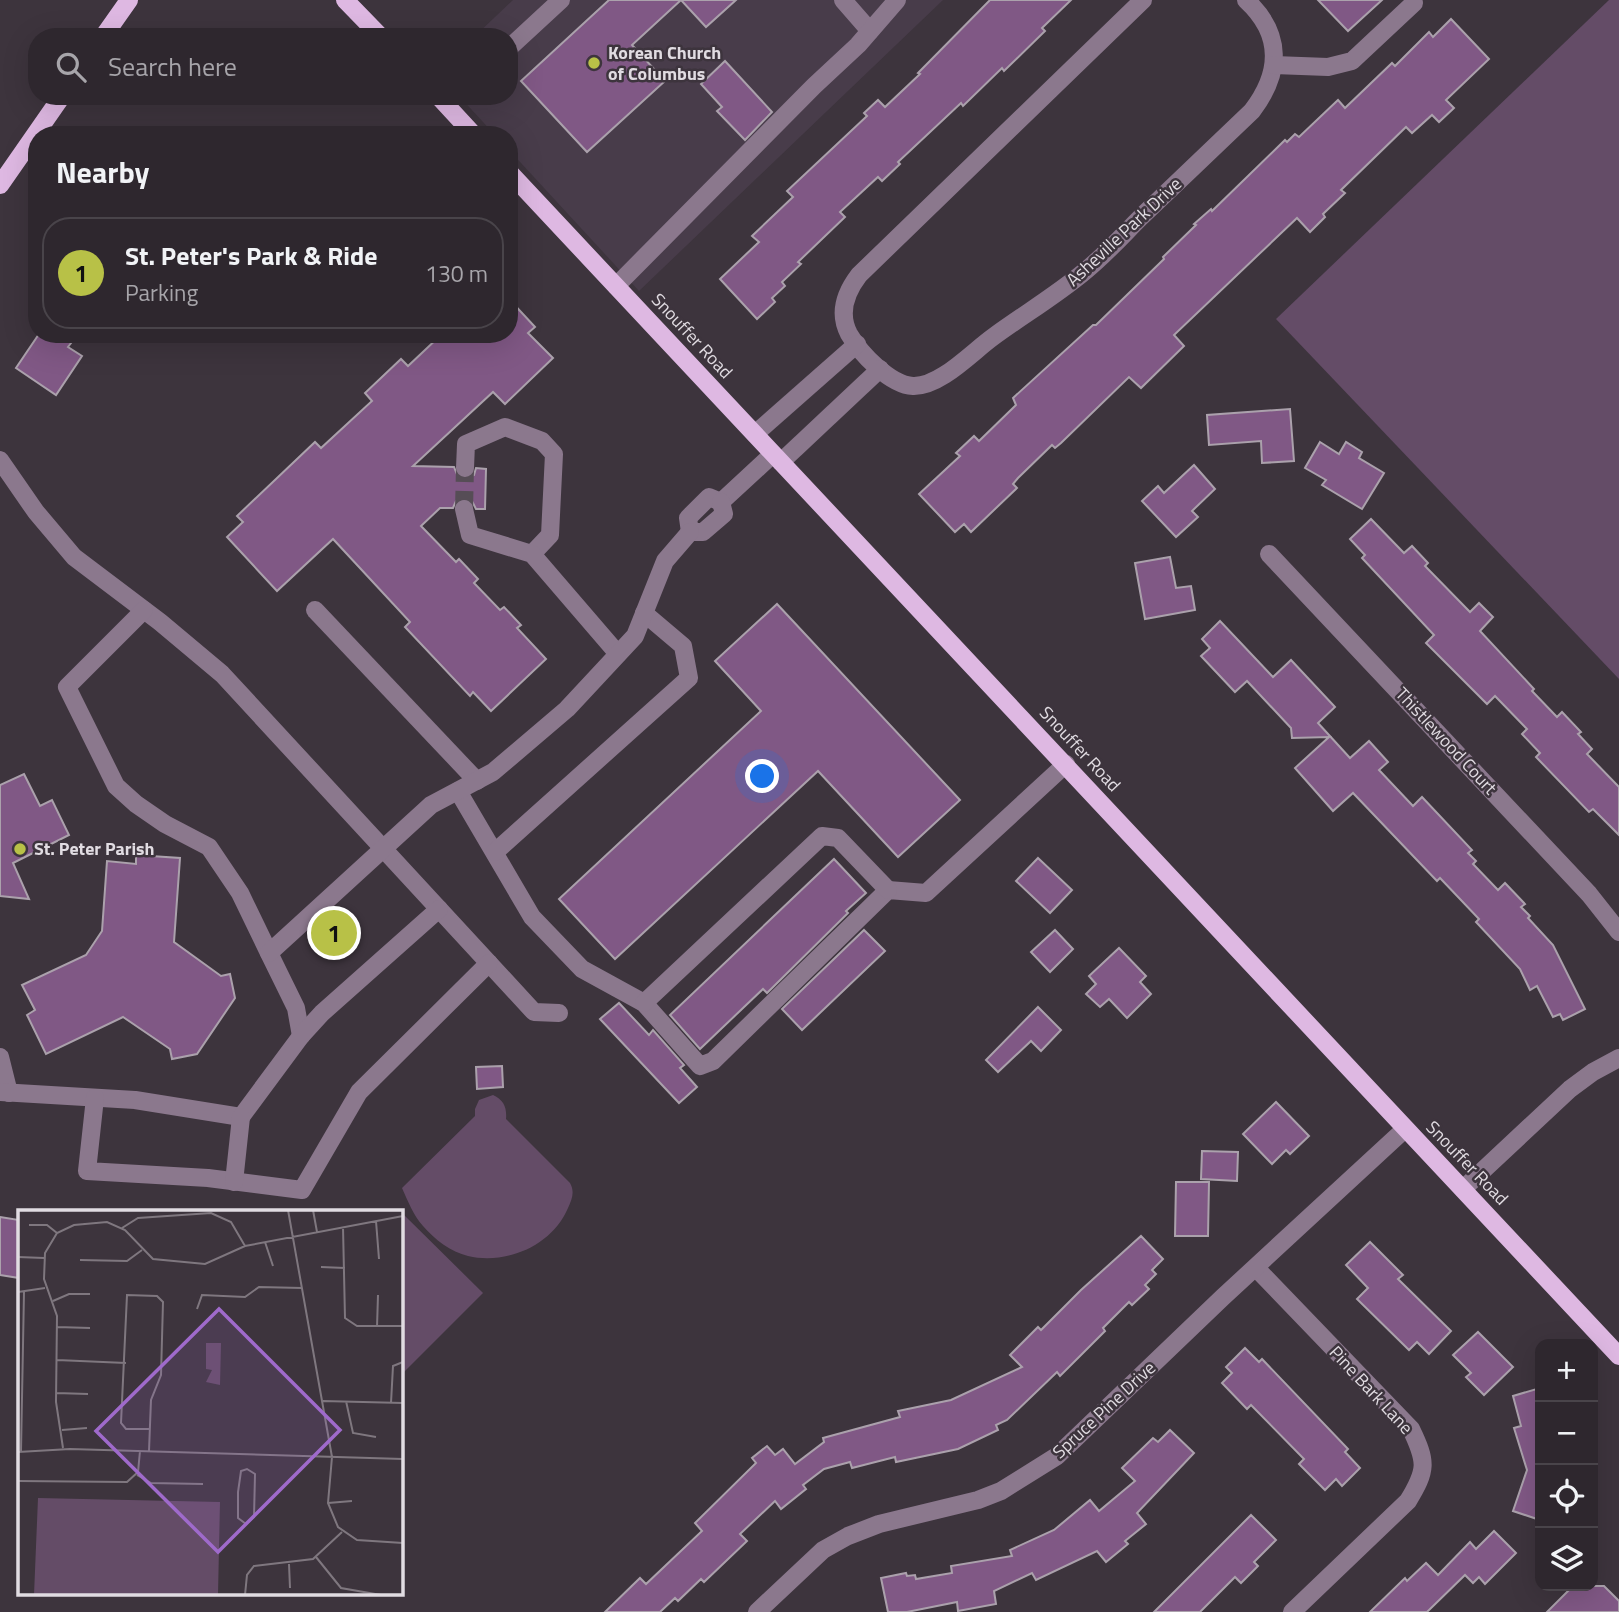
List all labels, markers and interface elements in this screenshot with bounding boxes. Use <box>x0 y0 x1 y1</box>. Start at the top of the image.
search box <box>28 28 518 105</box>
place label: Korean Church of Columbus <box>608 39 721 87</box>
text: Search here <box>108 47 237 86</box>
icon: search <box>52 48 90 86</box>
marker: Korean Church of Columbus <box>586 55 602 71</box>
text: Nearby <box>56 149 149 195</box>
street label: Asheville Park Drive <box>1060 171 1188 292</box>
text: St. Peter's Park & Ride <box>125 236 378 275</box>
text: 1 <box>75 256 87 291</box>
text: 130 m <box>425 256 488 291</box>
text: Parking <box>125 275 198 310</box>
street label: Snouffer Road <box>645 287 739 385</box>
street label: Thistlewood Court <box>1389 681 1504 801</box>
street label: Snouffer Road <box>1033 700 1127 798</box>
your location <box>745 759 779 793</box>
place label: St. Peter Parish <box>34 835 155 862</box>
marker: St. Peter Parish <box>12 841 28 857</box>
pin: 1 <box>311 907 357 959</box>
street label: Snouffer Road <box>1420 1114 1515 1211</box>
inset map <box>18 1210 402 1594</box>
street label: Pine Bark Lane <box>1323 1339 1420 1440</box>
map controls <box>1535 1339 1598 1591</box>
button: + <box>1535 1339 1598 1402</box>
street label: Spruce Pine Drive <box>1046 1355 1161 1465</box>
button: − <box>1535 1402 1598 1465</box>
button: locate <box>1535 1465 1598 1528</box>
button: layers <box>1535 1528 1598 1591</box>

